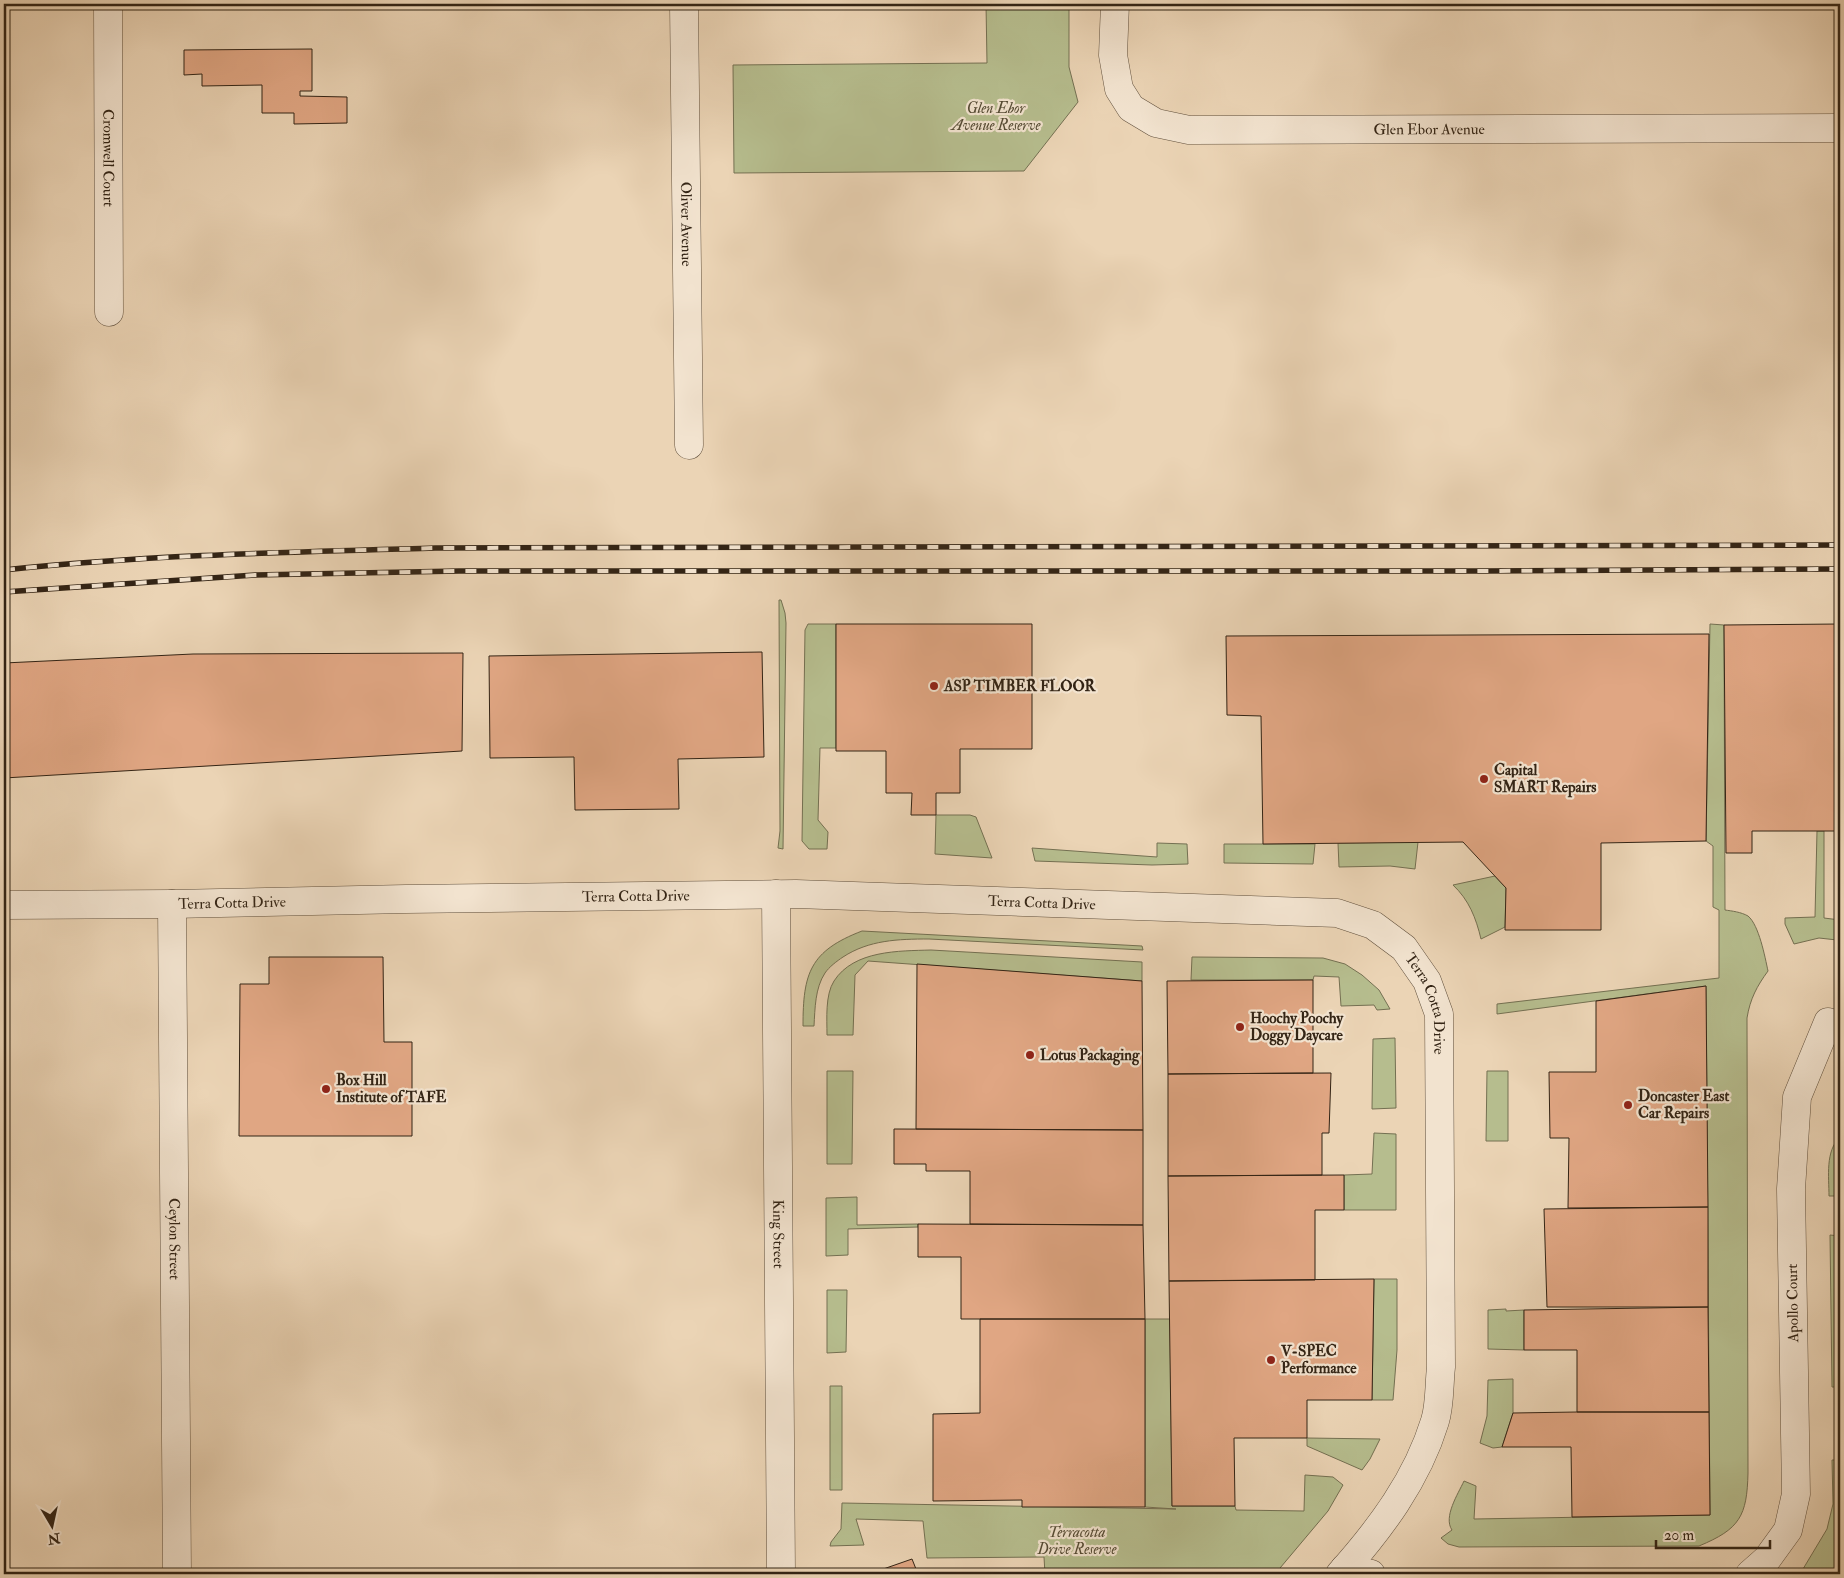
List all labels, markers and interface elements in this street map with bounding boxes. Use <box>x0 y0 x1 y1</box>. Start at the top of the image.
park label: Glen Ebor Avenue Reserve <box>950 99 1041 135</box>
street label: Cromwell Court <box>99 109 118 207</box>
street label: Glen Ebor Avenue <box>1373 120 1485 139</box>
street label: Oliver Avenue <box>677 181 696 266</box>
place label: ASP TIMBER FLOOR <box>943 677 1096 696</box>
marker: ASP TIMBER FLOOR <box>928 680 940 692</box>
place label: Capital SMART Repairs <box>1494 761 1596 798</box>
marker: Capital SMART Repairs <box>1478 773 1490 785</box>
street label: Terra Cotta Drive <box>582 886 690 906</box>
street label: Terra Cotta Drive <box>988 891 1096 914</box>
street label: Terra Cotta Drive <box>178 892 286 913</box>
street label: Terra Cotta Drive <box>1401 949 1449 1055</box>
place label: Hoochy Poochy Doggy Daycare <box>1250 1009 1345 1046</box>
marker: Hoochy Poochy Doggy Daycare <box>1234 1021 1246 1033</box>
place label: Lotus Packaging <box>1040 1046 1140 1066</box>
marker: Lotus Packaging <box>1024 1049 1036 1061</box>
place label: Box Hill Institute of TAFE <box>336 1071 446 1107</box>
marker: Box Hill Institute of TAFE <box>320 1083 332 1095</box>
place label: Doncaster East Car Repairs <box>1638 1087 1729 1124</box>
marker: Doncaster East Car Repairs <box>1622 1099 1634 1111</box>
street label: Ceylon Street <box>165 1198 184 1280</box>
street label: King Street <box>769 1199 788 1269</box>
street label: Apollo Court <box>1783 1263 1804 1344</box>
place label: V-SPEC Performance <box>1280 1342 1357 1378</box>
marker: V-SPEC Performance <box>1265 1354 1277 1366</box>
north arrow <box>28 1500 78 1550</box>
scale bar <box>1656 1518 1770 1550</box>
park label: Terracotta Drive Reserve <box>1037 1523 1117 1559</box>
text: 20 m <box>1664 1526 1694 1545</box>
text: N <box>46 1529 62 1548</box>

